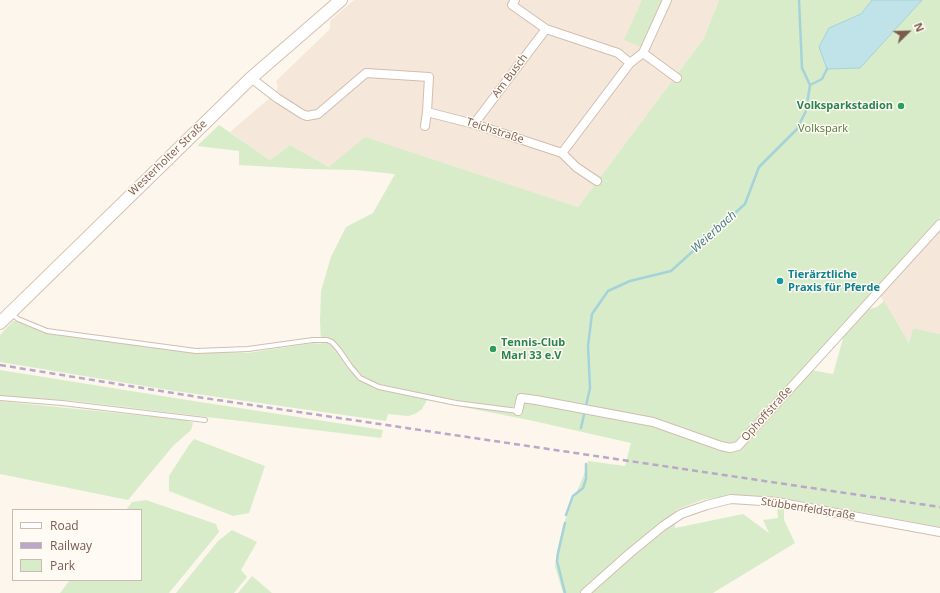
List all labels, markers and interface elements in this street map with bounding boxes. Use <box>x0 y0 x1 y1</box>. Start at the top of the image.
north arrow <box>888 12 928 52</box>
text: N <box>911 20 928 34</box>
street label: Am Busch <box>489 52 531 100</box>
place label: Volksparkstadion <box>797 99 893 113</box>
marker: Volksparkstadion <box>896 101 906 111</box>
street label: Teichstraße <box>465 115 525 147</box>
street label: Westerholter Straße <box>126 117 210 199</box>
park label: Volkspark <box>798 122 848 136</box>
water label: Weierbach <box>688 208 740 256</box>
place label: Tierärztliche Praxis für Pferde <box>788 268 880 294</box>
marker: Tierärztliche Praxis für Pferde <box>775 276 785 286</box>
place label: Tennis-Club Marl 33 e.V <box>501 336 565 362</box>
marker: Tennis-Club Marl 33 e.V <box>488 344 498 354</box>
street label: Ophoffstraße <box>739 384 795 444</box>
street label: Stübbenfeldstraße <box>760 495 856 523</box>
legend <box>12 509 142 581</box>
text: Road <box>50 517 79 534</box>
text: Railway <box>50 537 92 554</box>
text: Park <box>50 557 75 574</box>

